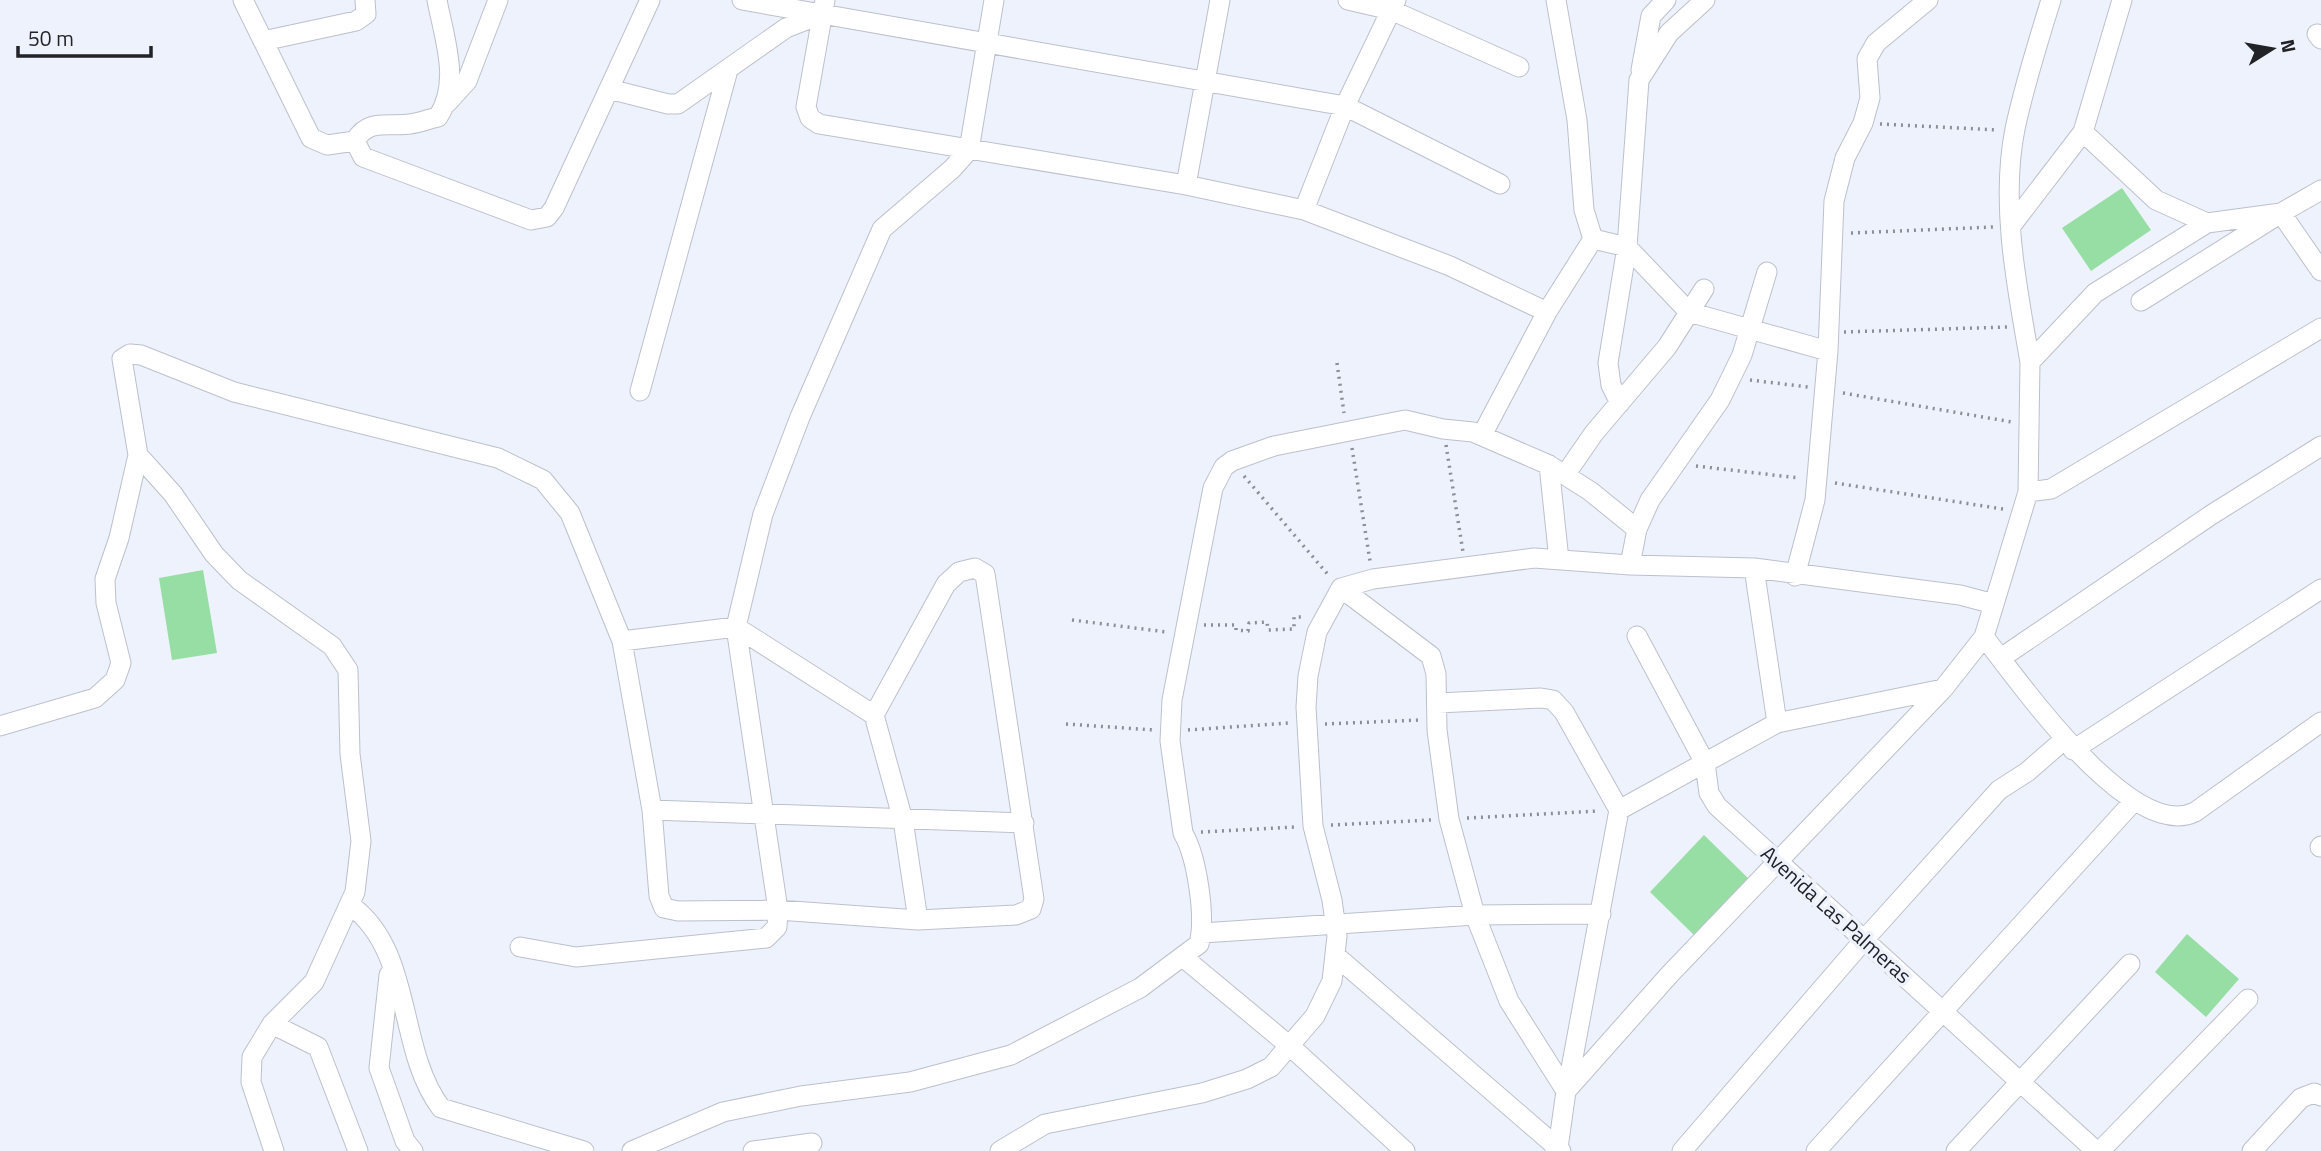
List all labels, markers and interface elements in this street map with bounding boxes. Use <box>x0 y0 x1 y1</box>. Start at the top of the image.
scale bar <box>18 14 150 58</box>
north arrow <box>2237 14 2307 84</box>
text: 50 m <box>28 22 74 54</box>
text: N <box>2274 36 2305 55</box>
street label: Avenida Las Palmeras <box>1754 838 1919 991</box>

